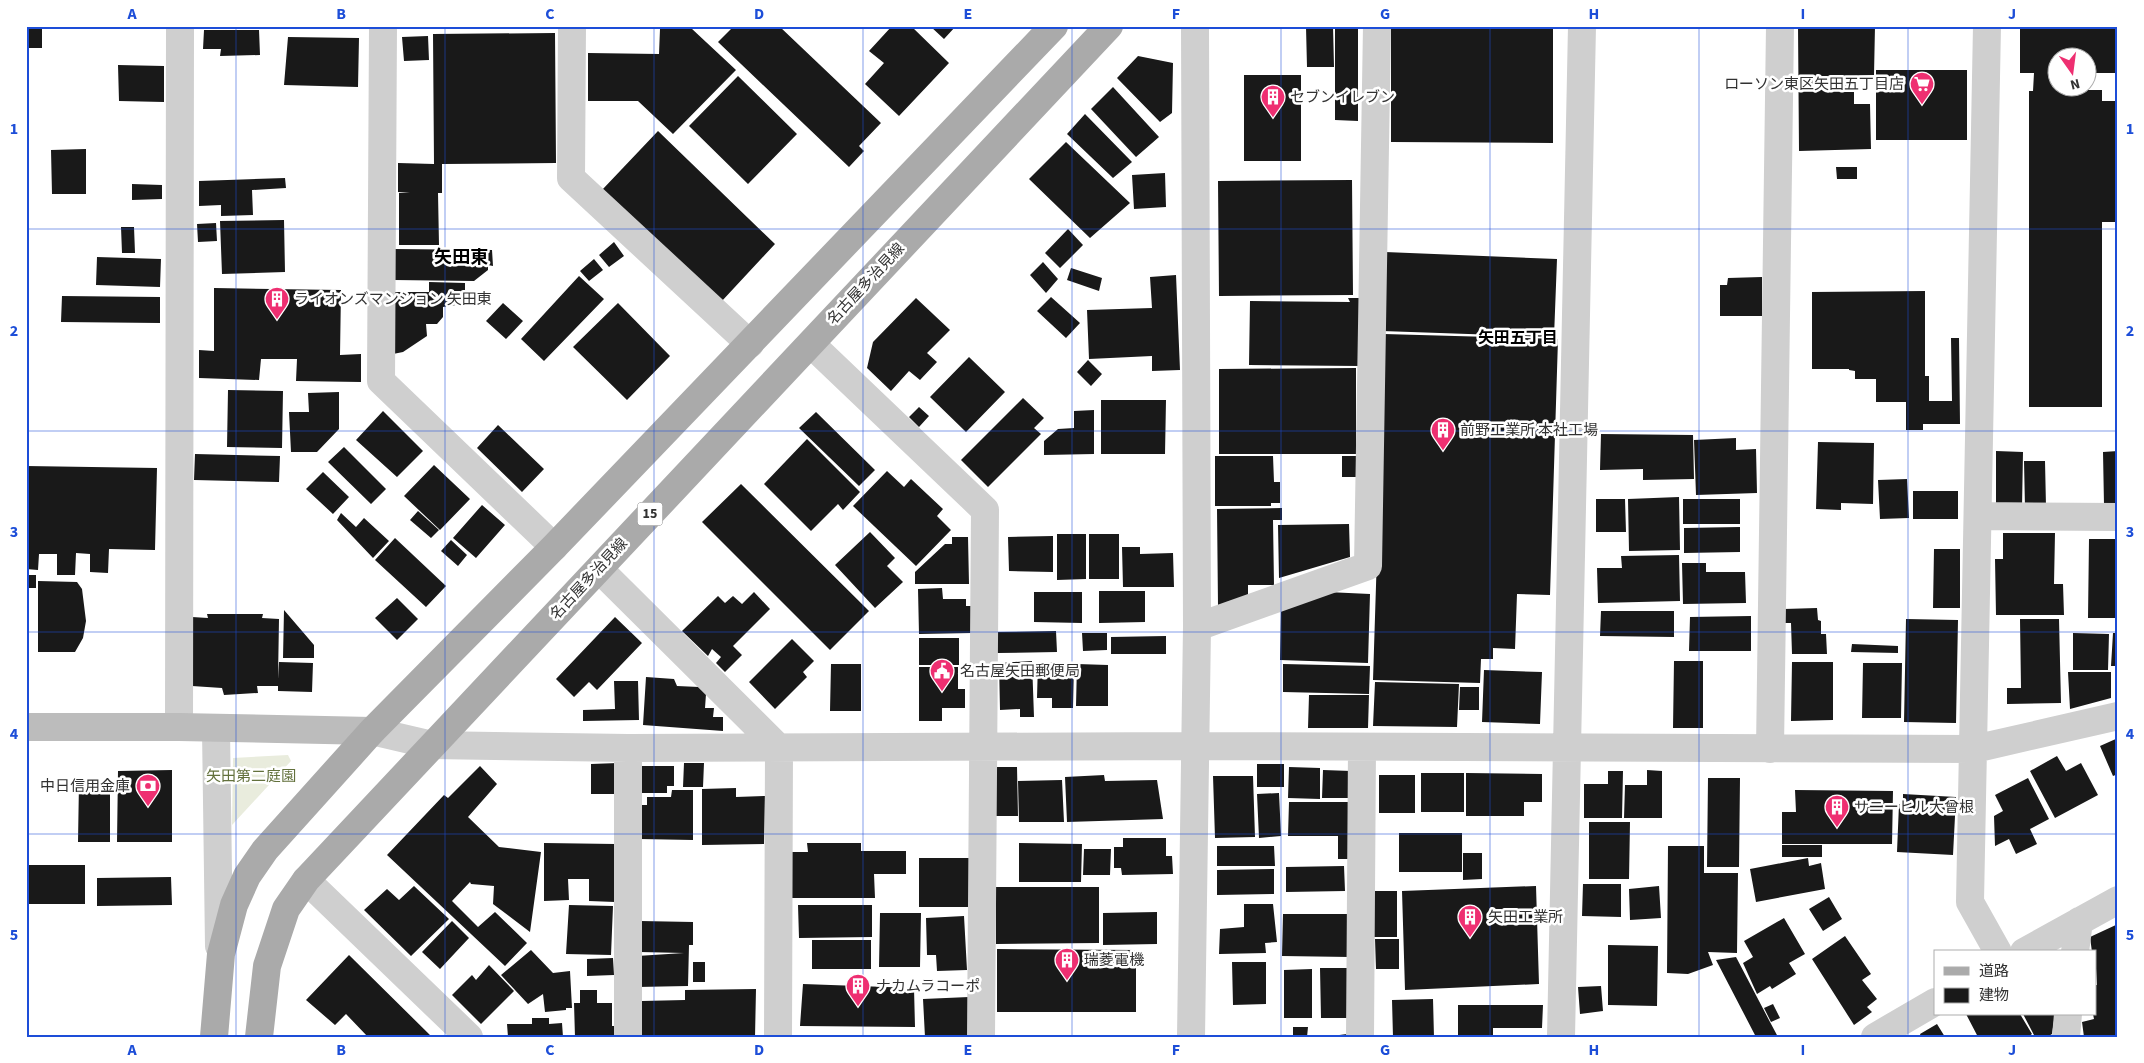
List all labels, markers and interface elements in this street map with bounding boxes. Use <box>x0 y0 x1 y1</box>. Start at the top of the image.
text: A <box>126 3 137 25</box>
text: B <box>336 3 346 25</box>
text: C <box>545 3 555 25</box>
text: D <box>754 3 764 25</box>
text: E <box>964 3 972 25</box>
text: F <box>1172 3 1180 25</box>
text: G <box>1380 3 1390 25</box>
text: H <box>1589 3 1599 25</box>
text: I <box>1801 3 1805 25</box>
text: J <box>2008 3 2016 25</box>
north arrow <box>2046 48 2096 98</box>
supermarket icon: ローソン東区矢田五丁目店 <box>1909 71 1935 105</box>
text: N <box>2068 73 2082 94</box>
place label: ローソン東区矢田五丁目店 <box>1724 74 1904 95</box>
building icon: セブンイレブン <box>1260 84 1286 118</box>
place label: セブンイレブン <box>1290 87 1395 108</box>
text: 1 <box>10 118 18 140</box>
text: 1 <box>2126 118 2134 140</box>
street label: 名古屋多治見線 <box>823 238 909 330</box>
district label: 矢田東 <box>434 245 488 270</box>
building icon: ライオンズマンション 矢田東 <box>264 286 290 320</box>
place label: ライオンズマンション 矢田東 <box>294 289 492 310</box>
text: 2 <box>10 320 18 342</box>
text: 2 <box>2126 320 2134 342</box>
district label: 矢田五丁目 <box>1478 327 1558 349</box>
building icon: 前野工業所 本社工場 <box>1430 417 1456 451</box>
place label: 前野工業所 本社工場 <box>1460 420 1598 441</box>
road number: 15 <box>638 502 662 526</box>
text: 3 <box>10 521 18 543</box>
text: 3 <box>2126 521 2134 543</box>
street label: 名古屋多治見線 <box>546 533 632 625</box>
public building icon: 名古屋矢田郵便局 <box>929 658 955 692</box>
place label: 名古屋矢田郵便局 <box>960 661 1080 682</box>
text: 4 <box>10 723 19 745</box>
text: 4 <box>2126 723 2135 745</box>
park label: 矢田第二庭園 <box>206 766 296 787</box>
bank icon: 中日信用金庫 <box>135 773 161 807</box>
place label: 中日信用金庫 <box>40 776 130 797</box>
building icon: サニーヒル大曾根 <box>1824 794 1850 828</box>
place label: サニーヒル大曾根 <box>1854 797 1974 818</box>
building icon: 矢田工業所 <box>1457 904 1483 938</box>
place label: 矢田工業所 <box>1488 907 1563 928</box>
text: 5 <box>10 924 18 946</box>
text: 5 <box>2126 924 2134 946</box>
building icon: 瑞菱電機 <box>1054 947 1080 981</box>
place label: 瑞菱電機 <box>1084 950 1144 971</box>
legend <box>1934 950 2096 1016</box>
text: 道路 <box>1979 961 2009 982</box>
building icon: ナカムラコーポ <box>845 973 871 1007</box>
place label: ナカムラコーポ <box>876 976 980 997</box>
text: 建物 <box>1979 985 2009 1006</box>
text: A <box>126 1039 137 1061</box>
text: B <box>336 1039 346 1061</box>
text: C <box>545 1039 555 1061</box>
text: D <box>754 1039 764 1061</box>
text: E <box>964 1039 972 1061</box>
text: F <box>1172 1039 1180 1061</box>
text: G <box>1380 1039 1390 1061</box>
text: H <box>1589 1039 1599 1061</box>
text: I <box>1801 1039 1805 1061</box>
text: J <box>2008 1039 2016 1061</box>

